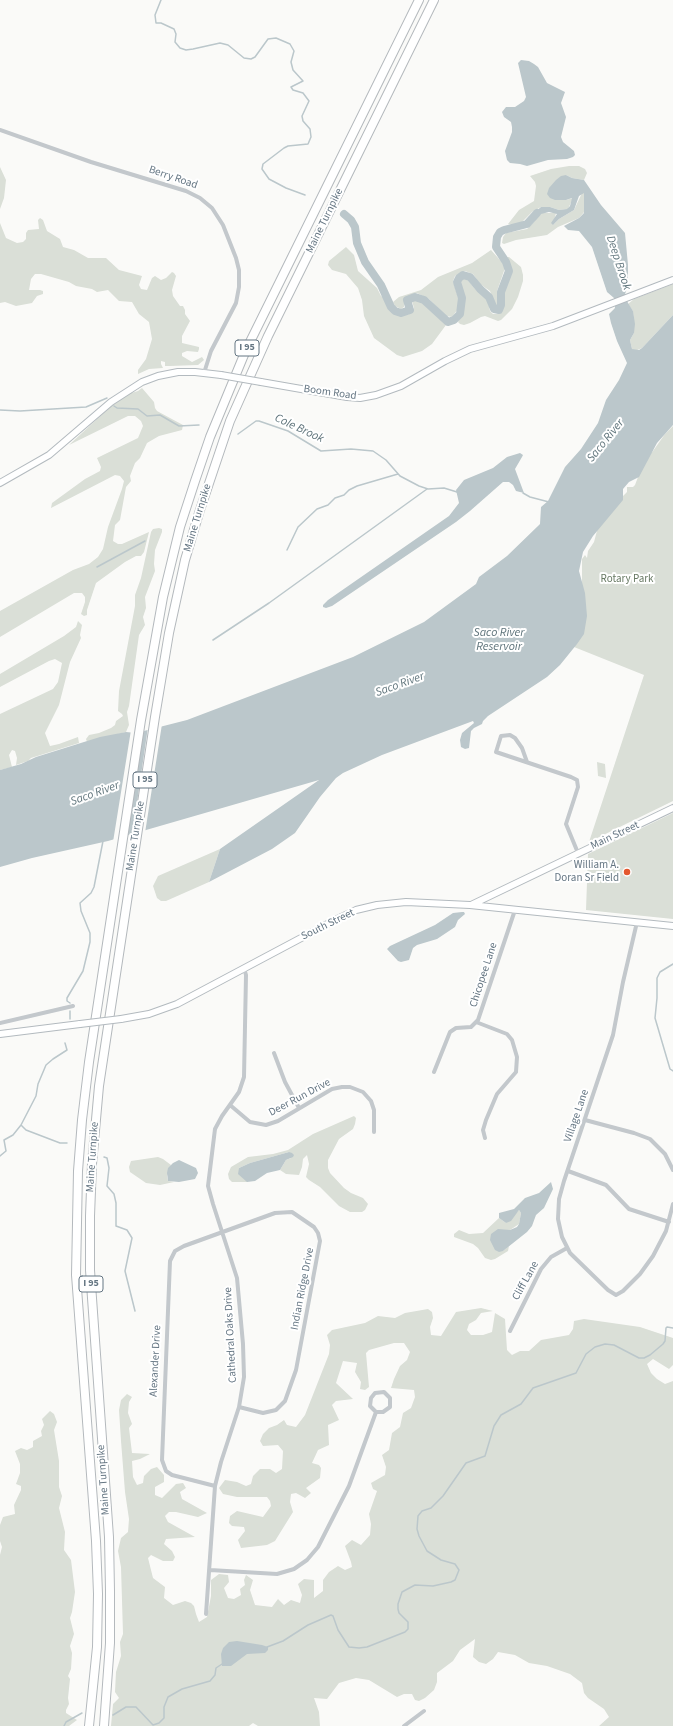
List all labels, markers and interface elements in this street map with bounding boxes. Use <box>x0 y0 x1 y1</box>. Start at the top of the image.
street label: Berry Road <box>147 163 199 193</box>
street label: Maine Turnpike <box>304 186 346 256</box>
water label: Deep Brook <box>602 234 634 292</box>
road number: I 95 <box>235 340 259 356</box>
street label: Boom Road <box>303 383 357 403</box>
water label: Cole Brook <box>272 411 326 447</box>
water label: Saco River <box>584 417 628 465</box>
street label: Maine Turnpike <box>181 482 215 554</box>
park label: Rotary Park <box>601 573 653 587</box>
water label: Saco River Reservoir <box>474 626 524 654</box>
water label: Saco River <box>374 670 426 700</box>
road number: I 95 <box>133 772 157 788</box>
water label: Saco River <box>69 779 121 809</box>
street label: Maine Turnpike <box>124 800 148 872</box>
street label: Main Street <box>589 819 641 853</box>
place label: William A. Doran Sr Field <box>555 859 619 885</box>
marker: William A. Doran Sr Field <box>622 867 632 877</box>
street label: South Street <box>299 907 357 943</box>
street label: Chicopee Lane <box>467 941 501 1009</box>
street label: Deer Run Drive <box>267 1076 333 1120</box>
street label: Village Lane <box>562 1088 592 1144</box>
street label: Maine Turnpike <box>84 1121 102 1193</box>
street label: Indian Ridge Drive <box>289 1247 317 1331</box>
street label: Cliff Lane <box>510 1259 542 1303</box>
road number: I 95 <box>79 1276 103 1292</box>
street label: Cathedral Oaks Drive <box>222 1287 240 1383</box>
street label: Alexander Drive <box>148 1325 164 1397</box>
street label: Maine Turnpike <box>95 1444 113 1516</box>

